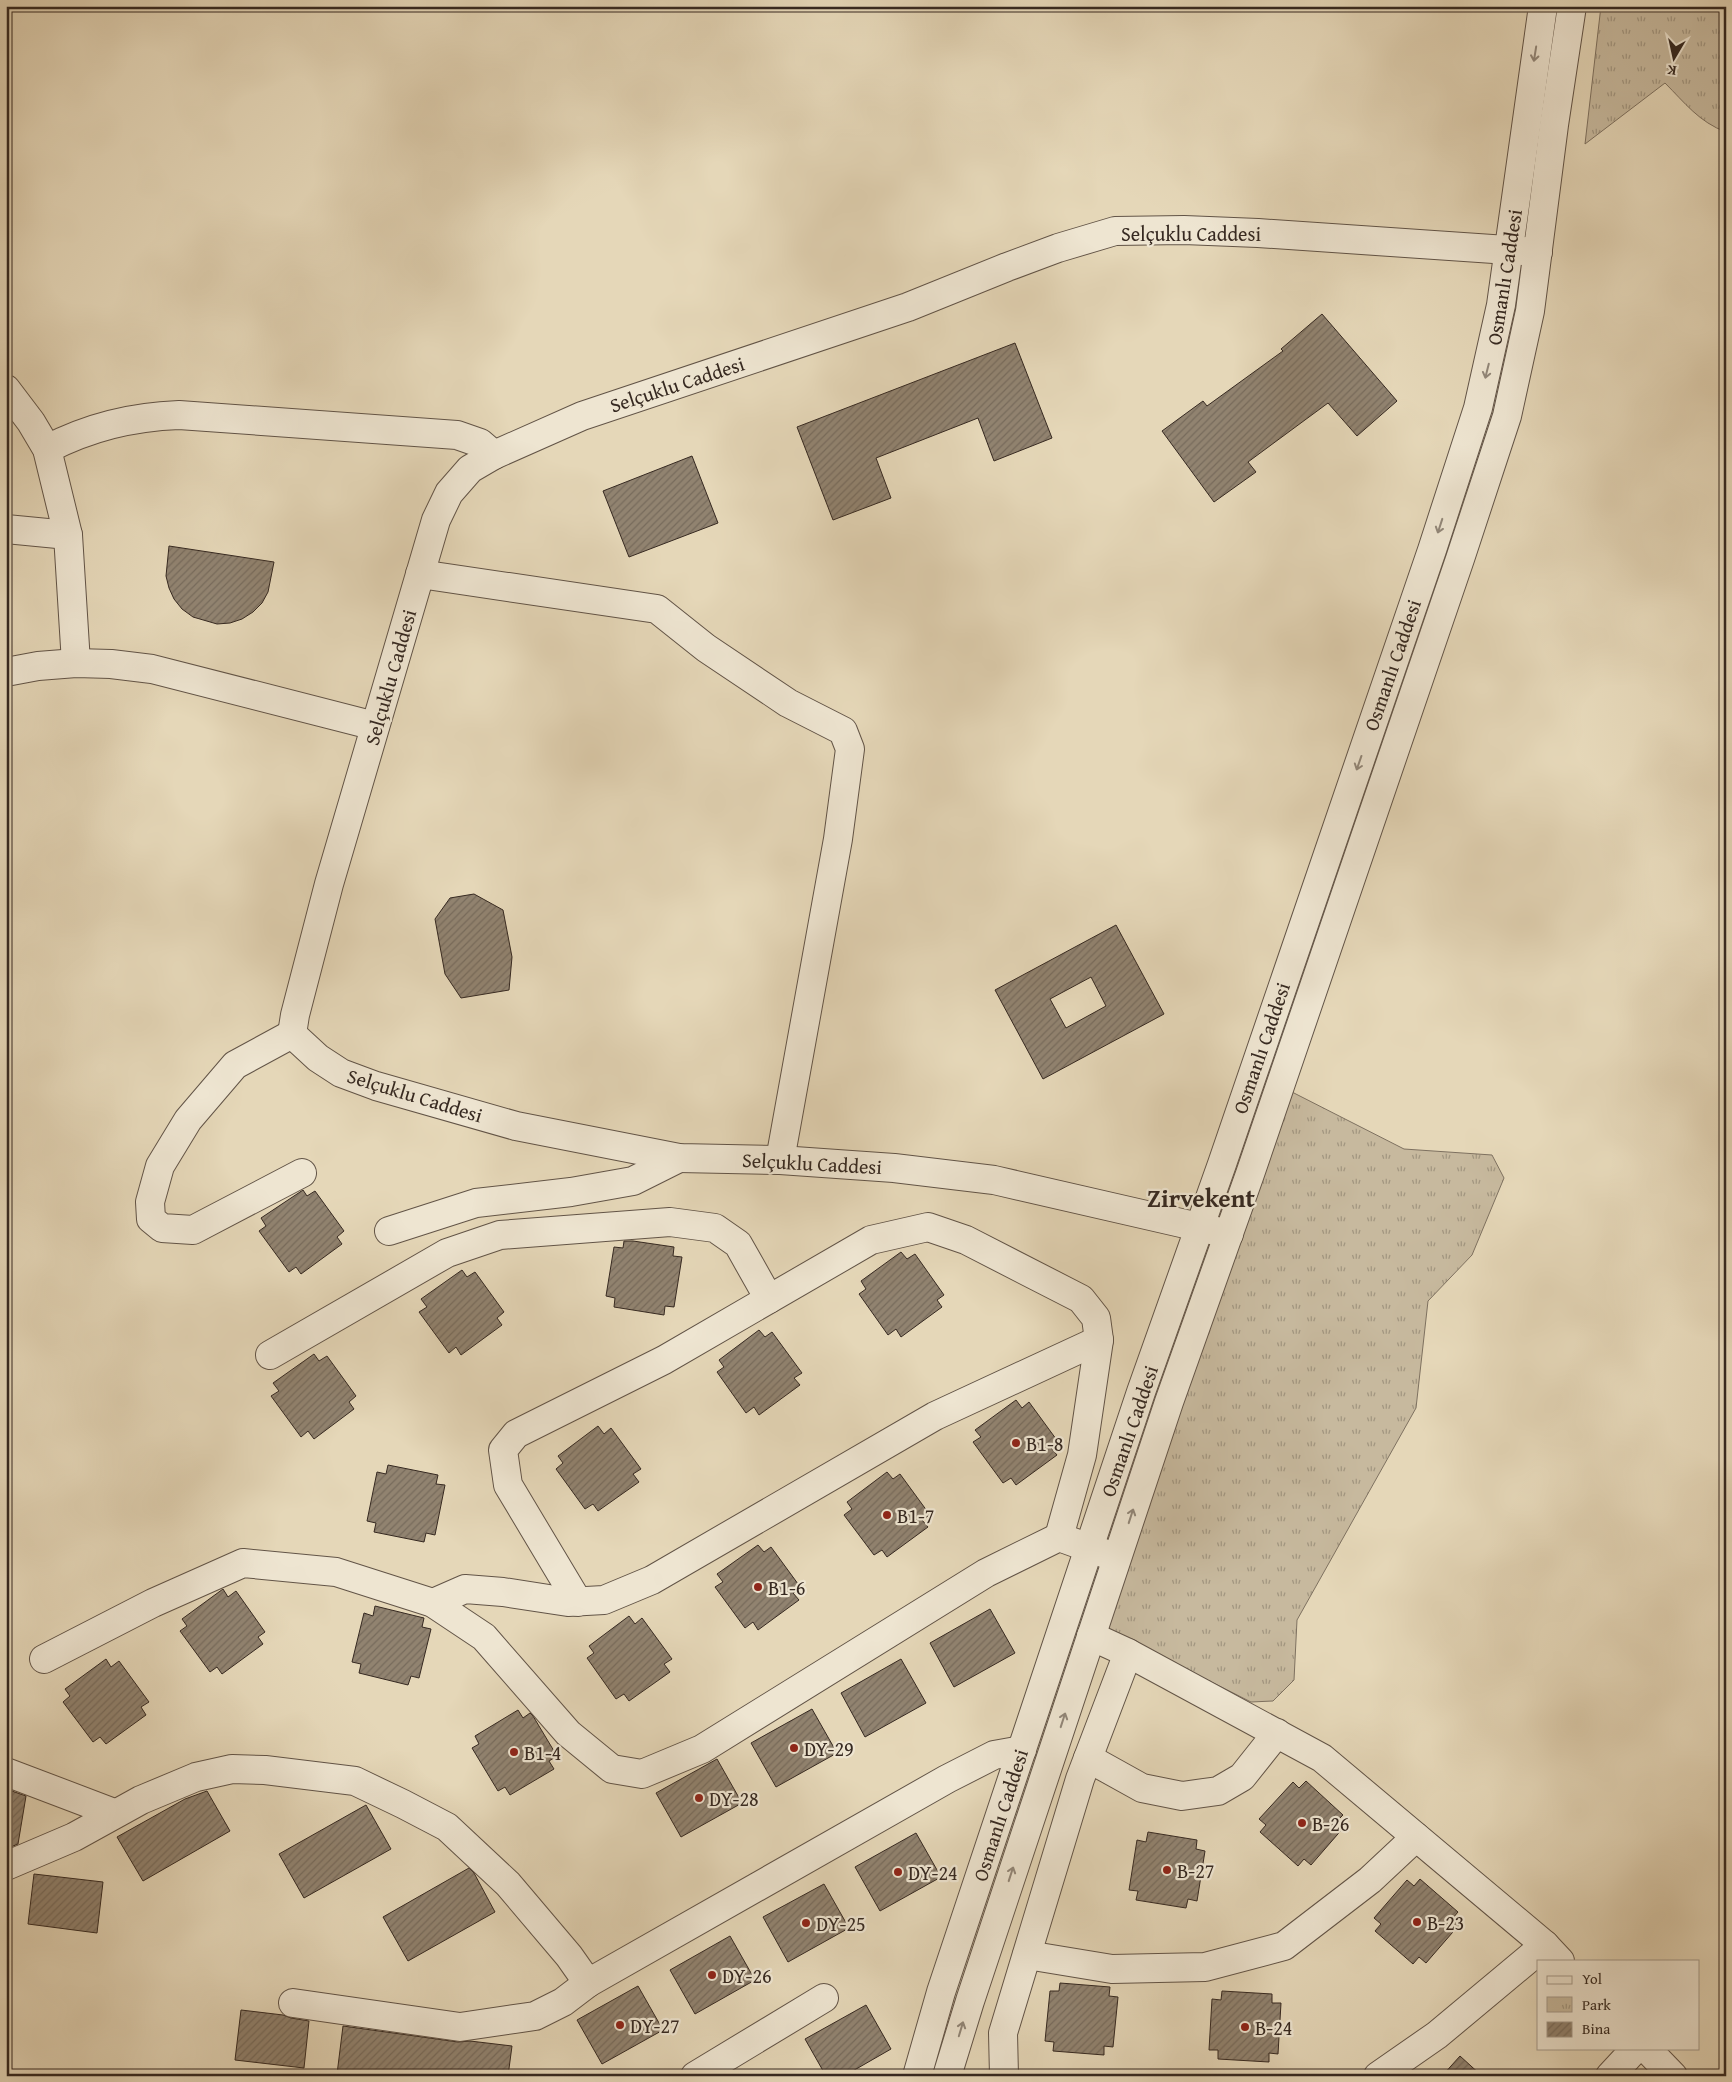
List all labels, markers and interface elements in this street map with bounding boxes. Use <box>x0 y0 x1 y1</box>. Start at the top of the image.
north arrow <box>1650 32 1700 82</box>
one-way arrow <box>1530 46 1540 62</box>
text: K <box>1666 60 1678 81</box>
street label: Osmanlı Caddesi <box>1479 207 1529 347</box>
street label: Selçuklu Caddesi <box>1121 219 1261 248</box>
street label: Selçuklu Caddesi <box>606 348 748 419</box>
one-way arrow <box>1482 362 1492 378</box>
one-way arrow <box>1435 518 1444 533</box>
street label: Osmanlı Caddesi <box>1356 595 1428 735</box>
street label: Selçuklu Caddesi <box>357 605 423 748</box>
one-way arrow <box>1354 754 1363 770</box>
street label: Osmanlı Caddesi <box>1225 978 1297 1118</box>
street label: Selçuklu Caddesi <box>344 1061 487 1129</box>
street label: Selçuklu Caddesi <box>741 1145 883 1181</box>
district label: Zirvekent <box>1147 1180 1255 1216</box>
street label: Osmanlı Caddesi <box>1093 1361 1165 1501</box>
place label: B1-8 <box>1026 1429 1063 1458</box>
marker: B1-8 <box>1010 1437 1022 1449</box>
place label: B1-7 <box>897 1501 934 1530</box>
marker: B1-7 <box>881 1509 893 1521</box>
one-way arrow <box>1127 1509 1136 1525</box>
place label: B1-6 <box>768 1573 805 1602</box>
marker: B1-6 <box>752 1581 764 1593</box>
one-way arrow <box>1058 1713 1068 1729</box>
place label: DY-29 <box>804 1734 854 1763</box>
place label: B1-4 <box>524 1738 561 1767</box>
marker: DY-29 <box>788 1742 800 1754</box>
street label: Osmanlı Caddesi <box>965 1745 1035 1885</box>
marker: B1-4 <box>508 1746 520 1758</box>
place label: DY-28 <box>709 1784 759 1813</box>
marker: DY-28 <box>693 1792 705 1804</box>
place label: B-26 <box>1312 1809 1349 1838</box>
marker: B-26 <box>1296 1817 1308 1829</box>
place label: B-27 <box>1177 1856 1214 1885</box>
place label: DY-24 <box>908 1858 958 1887</box>
marker: B-27 <box>1161 1864 1173 1876</box>
marker: DY-24 <box>892 1866 904 1878</box>
one-way arrow <box>1007 1867 1017 1883</box>
place label: B-23 <box>1427 1908 1464 1937</box>
place label: DY-25 <box>816 1909 866 1938</box>
marker: B-23 <box>1411 1916 1423 1928</box>
marker: DY-25 <box>800 1917 812 1929</box>
legend <box>1537 1960 1700 2050</box>
place label: DY-26 <box>722 1961 772 1990</box>
text: Yol <box>1582 1968 1602 1989</box>
marker: DY-26 <box>706 1969 718 1981</box>
text: Park <box>1582 1994 1611 2015</box>
place label: DY-27 <box>630 2011 680 2040</box>
place label: B-24 <box>1255 2013 1292 2042</box>
text: Bina <box>1582 2018 1610 2039</box>
marker: DY-27 <box>614 2019 626 2031</box>
marker: B-24 <box>1239 2021 1251 2033</box>
one-way arrow <box>957 2022 966 2037</box>

